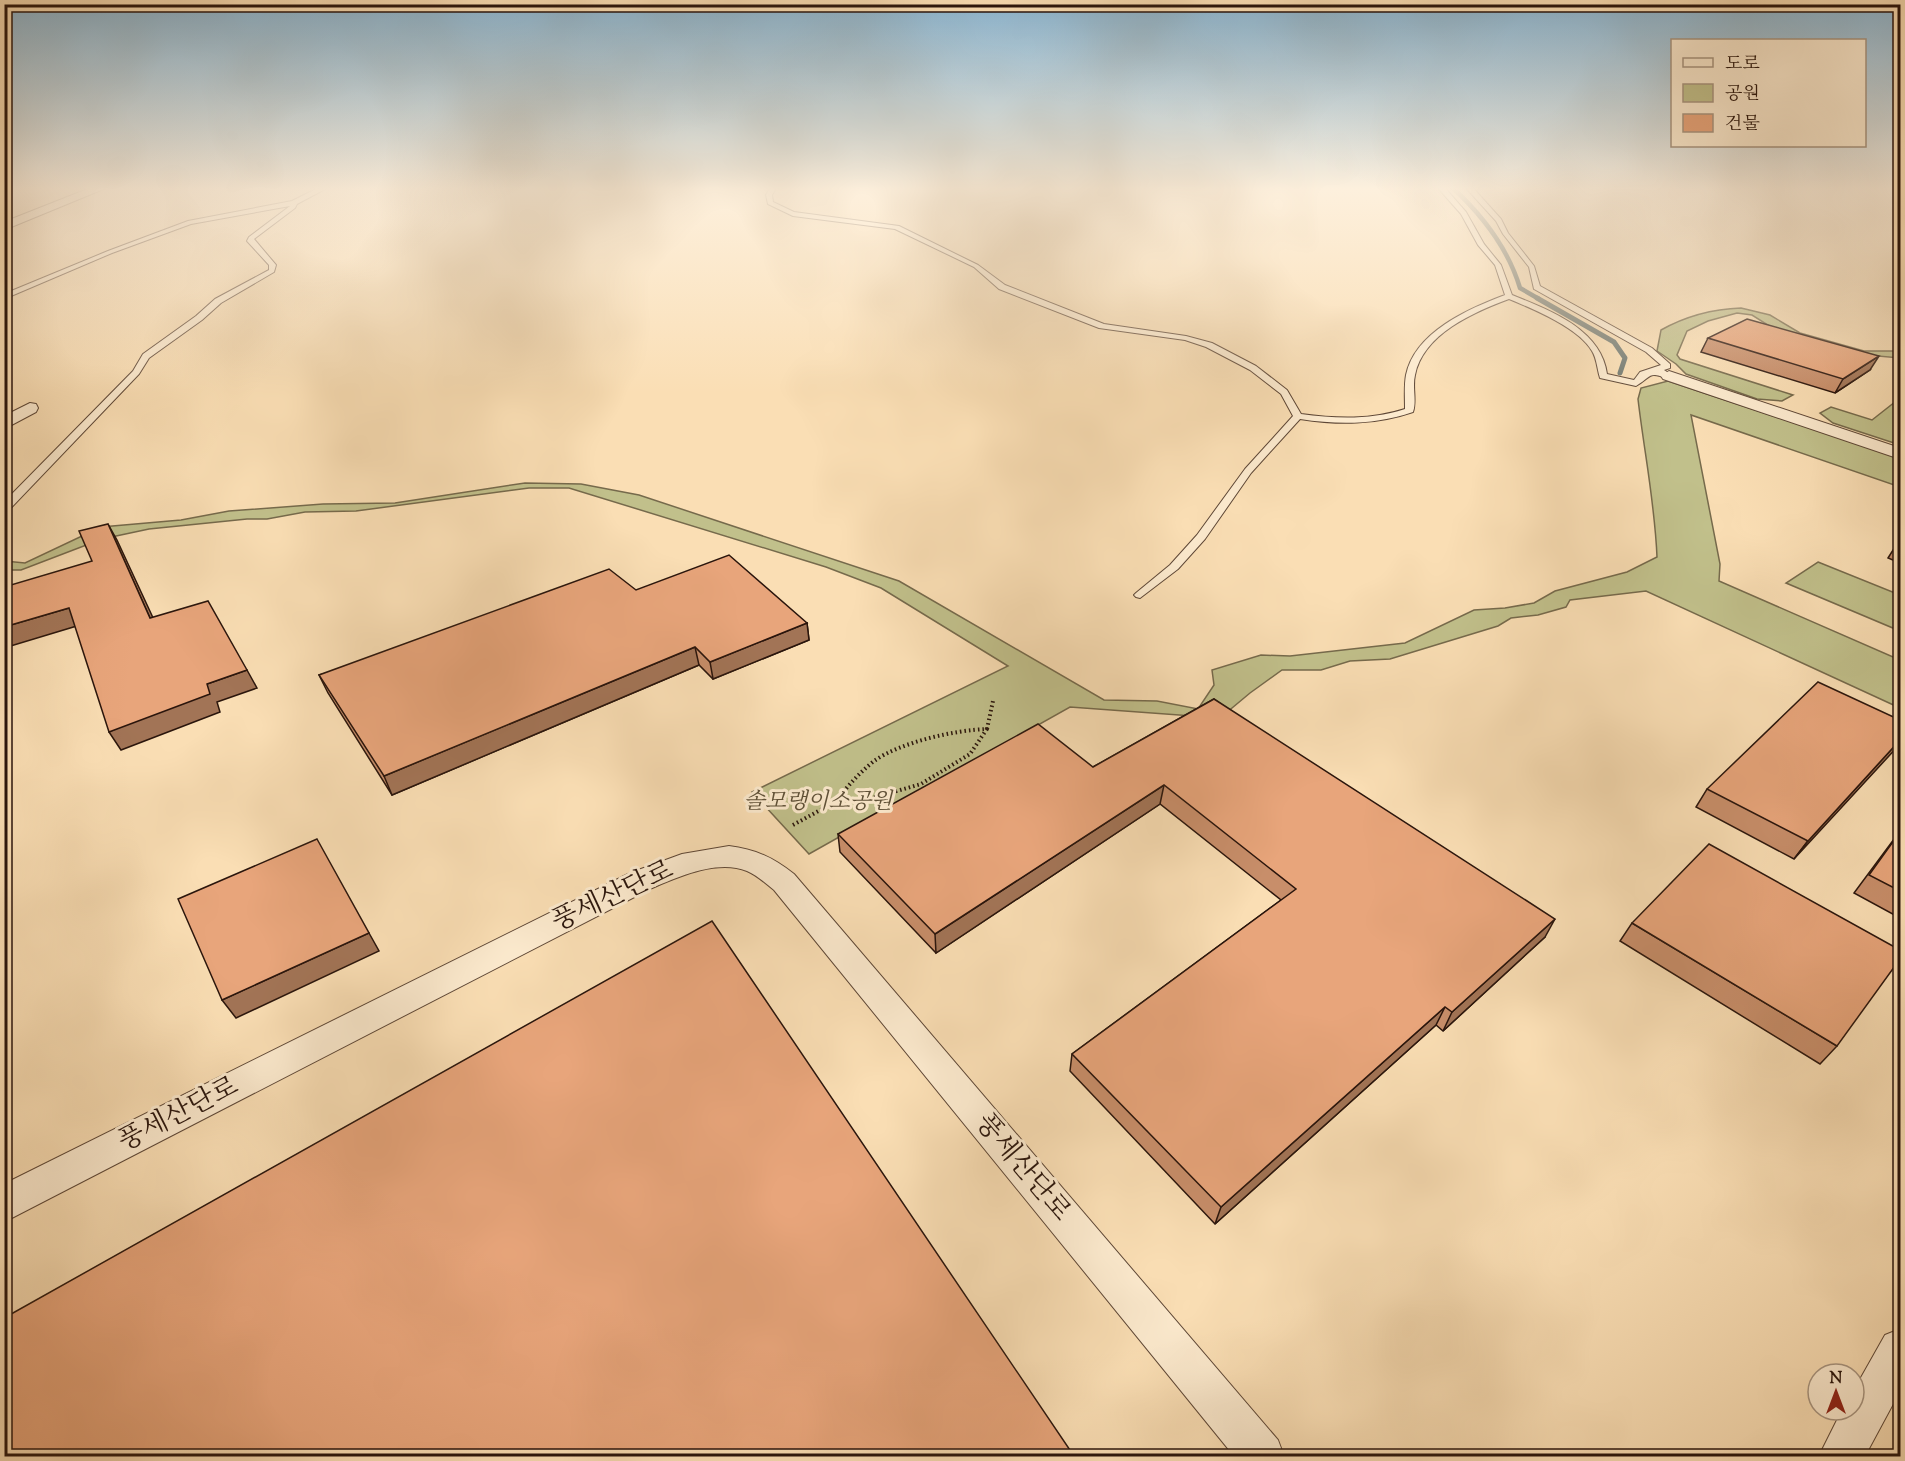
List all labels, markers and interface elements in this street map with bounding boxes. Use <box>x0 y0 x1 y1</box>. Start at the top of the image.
legend <box>1671 39 1866 147</box>
text: 도로 <box>1725 52 1760 78</box>
text: 공원 <box>1725 82 1760 108</box>
text: 건물 <box>1725 112 1760 138</box>
park label: 솔모랭이소공원 <box>744 787 894 819</box>
street label: 풍세산단로 <box>546 852 680 942</box>
street label: 풍세산단로 <box>112 1068 246 1162</box>
street label: 풍세산단로 <box>965 1106 1079 1230</box>
north arrow <box>1806 1362 1866 1422</box>
text: N <box>1830 1368 1843 1391</box>

